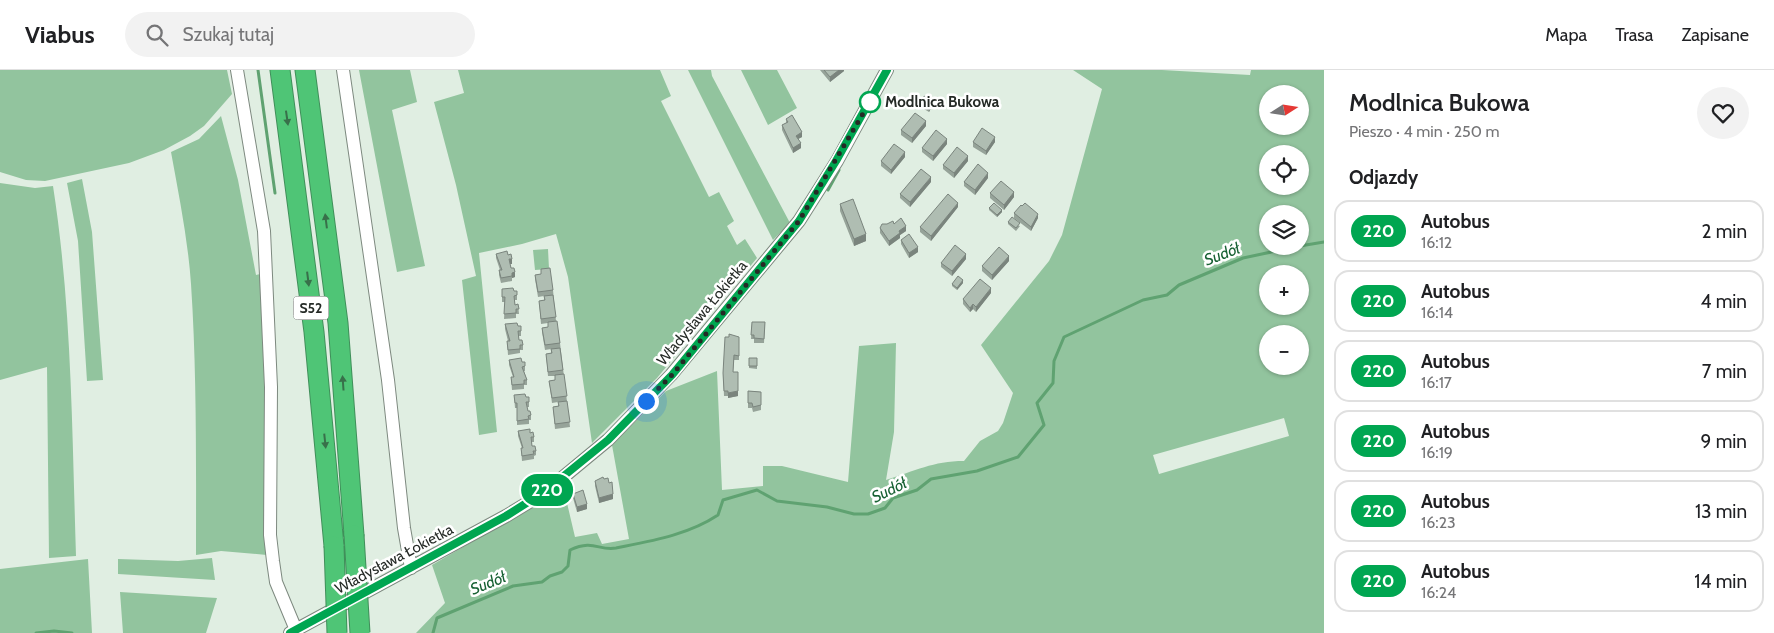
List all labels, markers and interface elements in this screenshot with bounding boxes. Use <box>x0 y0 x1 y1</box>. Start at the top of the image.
search box <box>125 12 475 57</box>
text: Viabus <box>25 20 95 49</box>
icon: search <box>143 21 171 49</box>
text: Szukaj tutaj <box>183 23 274 46</box>
text: Mapa <box>1545 24 1587 46</box>
text: Trasa <box>1615 24 1653 46</box>
text: Zapisane <box>1681 24 1749 46</box>
north arrow <box>1259 85 1309 135</box>
map controls <box>1259 85 1309 375</box>
button: heart <box>1697 87 1749 139</box>
text: Modlnica Bukowa <box>1349 88 1530 117</box>
marker: Modlnica Bukowa <box>859 91 881 113</box>
place label: Modlnica Bukowa <box>885 93 1000 111</box>
one-way arrow <box>283 111 291 127</box>
text: Pieszo · 4 min · 250 m <box>1349 122 1500 141</box>
button: locate <box>1259 145 1309 195</box>
text: Odjazdy <box>1349 166 1418 189</box>
button: layers <box>1259 205 1309 255</box>
text: Autobus <box>1421 210 1490 233</box>
one-way arrow <box>322 213 330 229</box>
text: 220 <box>1363 220 1394 242</box>
text: 2 min <box>1701 220 1747 243</box>
text: 16:12 <box>1421 233 1452 252</box>
water label: Sudół <box>1201 238 1244 269</box>
street label: Władysława Łokietka <box>653 256 752 369</box>
button: + <box>1259 265 1309 315</box>
one-way arrow <box>304 272 312 288</box>
text: Autobus <box>1421 280 1490 303</box>
text: 220 <box>1363 290 1394 312</box>
text: 4 min <box>1700 290 1747 313</box>
road number: S52 <box>294 297 328 320</box>
text: 16:14 <box>1421 303 1453 322</box>
button: − <box>1259 325 1309 375</box>
text: Autobus <box>1421 350 1490 373</box>
text: 220 <box>1363 360 1394 382</box>
text: 7 min <box>1702 360 1747 383</box>
text: 16:17 <box>1421 373 1452 392</box>
one-way arrow <box>339 375 347 391</box>
your location <box>634 389 659 414</box>
text: Autobus <box>1421 420 1490 443</box>
text: 220 <box>1363 430 1394 452</box>
text: 9 min <box>1701 430 1747 453</box>
one-way arrow <box>321 433 329 449</box>
text: 16:19 <box>1421 443 1453 462</box>
water label: Sudół <box>868 473 911 507</box>
line badge: 220 <box>518 474 576 506</box>
text: 220 <box>531 479 563 501</box>
text: Autobus <box>1421 490 1490 513</box>
text: 220 <box>1363 500 1394 522</box>
text: 13 min <box>1695 500 1747 523</box>
text: 16:23 <box>1421 513 1456 532</box>
street label: Władysława Łokietka <box>332 520 457 598</box>
text: Autobus <box>1421 560 1490 583</box>
water label: Sudół <box>467 567 510 599</box>
text: 220 <box>1363 570 1394 592</box>
text: 14 min <box>1694 570 1747 593</box>
text: 16:24 <box>1421 583 1456 602</box>

